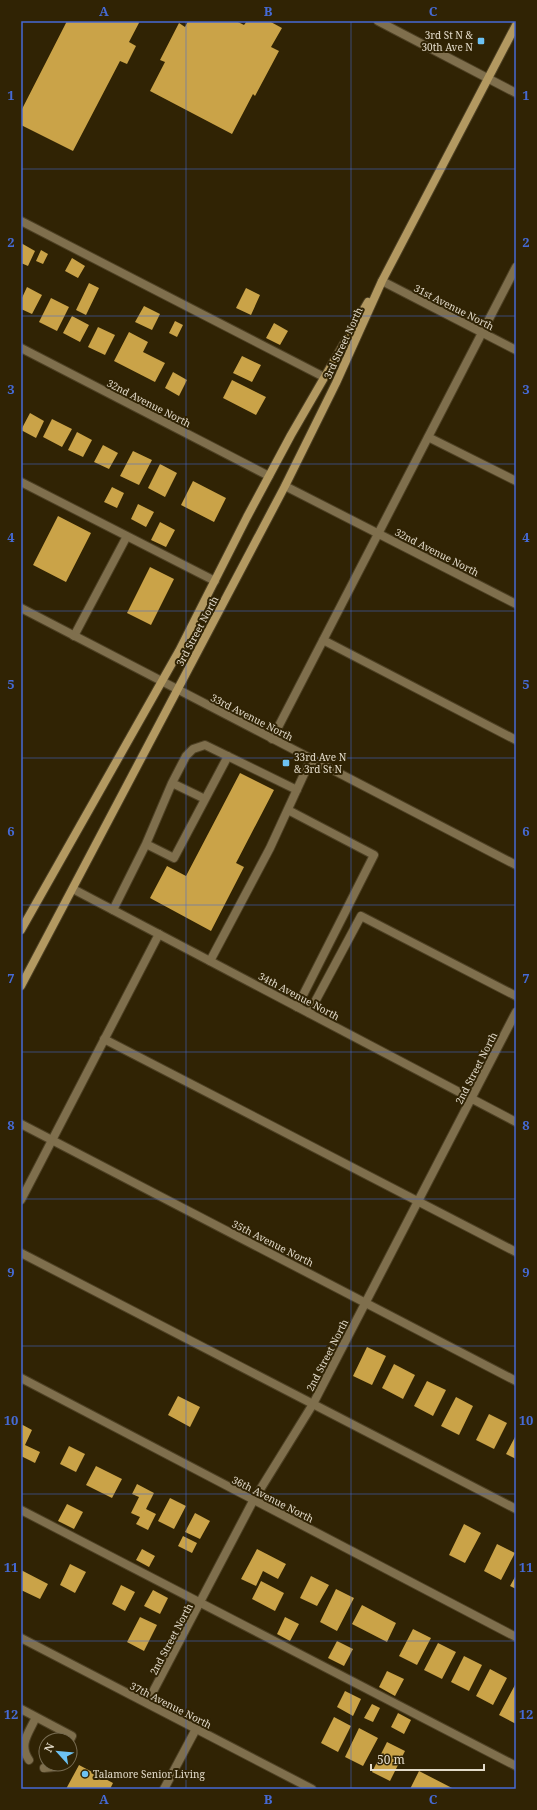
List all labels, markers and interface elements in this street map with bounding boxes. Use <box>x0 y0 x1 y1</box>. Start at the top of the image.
text: A <box>99 2 109 20</box>
text: B <box>264 2 273 20</box>
text: C <box>429 2 438 20</box>
place label: 3rd St N & 30th Ave N <box>422 28 474 54</box>
marker: 3rd St N & 30th Ave N <box>476 36 486 46</box>
text: 1 <box>7 86 15 104</box>
text: 1 <box>522 86 530 104</box>
text: 2 <box>7 233 15 251</box>
text: 2 <box>522 233 530 251</box>
street label: 31st Avenue North <box>412 281 497 334</box>
street label: 3rd Street North <box>320 304 366 381</box>
street label: 32nd Avenue North <box>105 376 194 431</box>
text: 3 <box>7 380 15 398</box>
text: 3 <box>522 380 530 398</box>
street label: 32nd Avenue North <box>393 525 482 580</box>
text: 4 <box>7 528 15 546</box>
text: 4 <box>522 528 530 546</box>
street label: 3rd Street North <box>173 593 222 669</box>
text: 5 <box>7 675 15 693</box>
text: 5 <box>522 675 530 693</box>
street label: 33rd Avenue North <box>208 690 296 744</box>
place label: 33rd Ave N & 3rd St N <box>294 750 347 776</box>
marker: 33rd Ave N & 3rd St N <box>281 758 291 768</box>
text: 6 <box>7 822 15 840</box>
text: 6 <box>522 822 530 840</box>
text: 7 <box>7 969 15 987</box>
street label: 34th Avenue North <box>256 969 343 1024</box>
text: 7 <box>522 969 530 987</box>
street label: 2nd Street North <box>452 1029 501 1106</box>
text: 8 <box>7 1116 15 1134</box>
text: 8 <box>522 1116 530 1134</box>
street label: 35th Avenue North <box>230 1216 317 1270</box>
text: 9 <box>7 1263 15 1281</box>
text: 9 <box>522 1263 530 1281</box>
street label: 2nd Street North <box>303 1316 352 1393</box>
text: 10 <box>4 1411 18 1429</box>
text: 10 <box>519 1411 533 1429</box>
street label: 36th Avenue North <box>230 1472 317 1526</box>
text: 11 <box>4 1558 18 1576</box>
text: 11 <box>519 1558 533 1576</box>
street label: 2nd Street North <box>146 1600 196 1677</box>
street label: 37th Avenue North <box>128 1678 215 1732</box>
text: 12 <box>4 1705 18 1723</box>
text: 12 <box>519 1705 533 1723</box>
north arrow <box>38 1732 78 1772</box>
text: N <box>40 1740 57 1755</box>
scale bar <box>371 1746 484 1772</box>
text: 50 m <box>377 1751 405 1768</box>
place label: Talamore Senior Living <box>93 1767 205 1781</box>
marker: Talamore Senior Living <box>80 1769 90 1779</box>
text: A <box>99 1790 109 1808</box>
text: B <box>264 1790 273 1808</box>
text: C <box>429 1790 438 1808</box>

